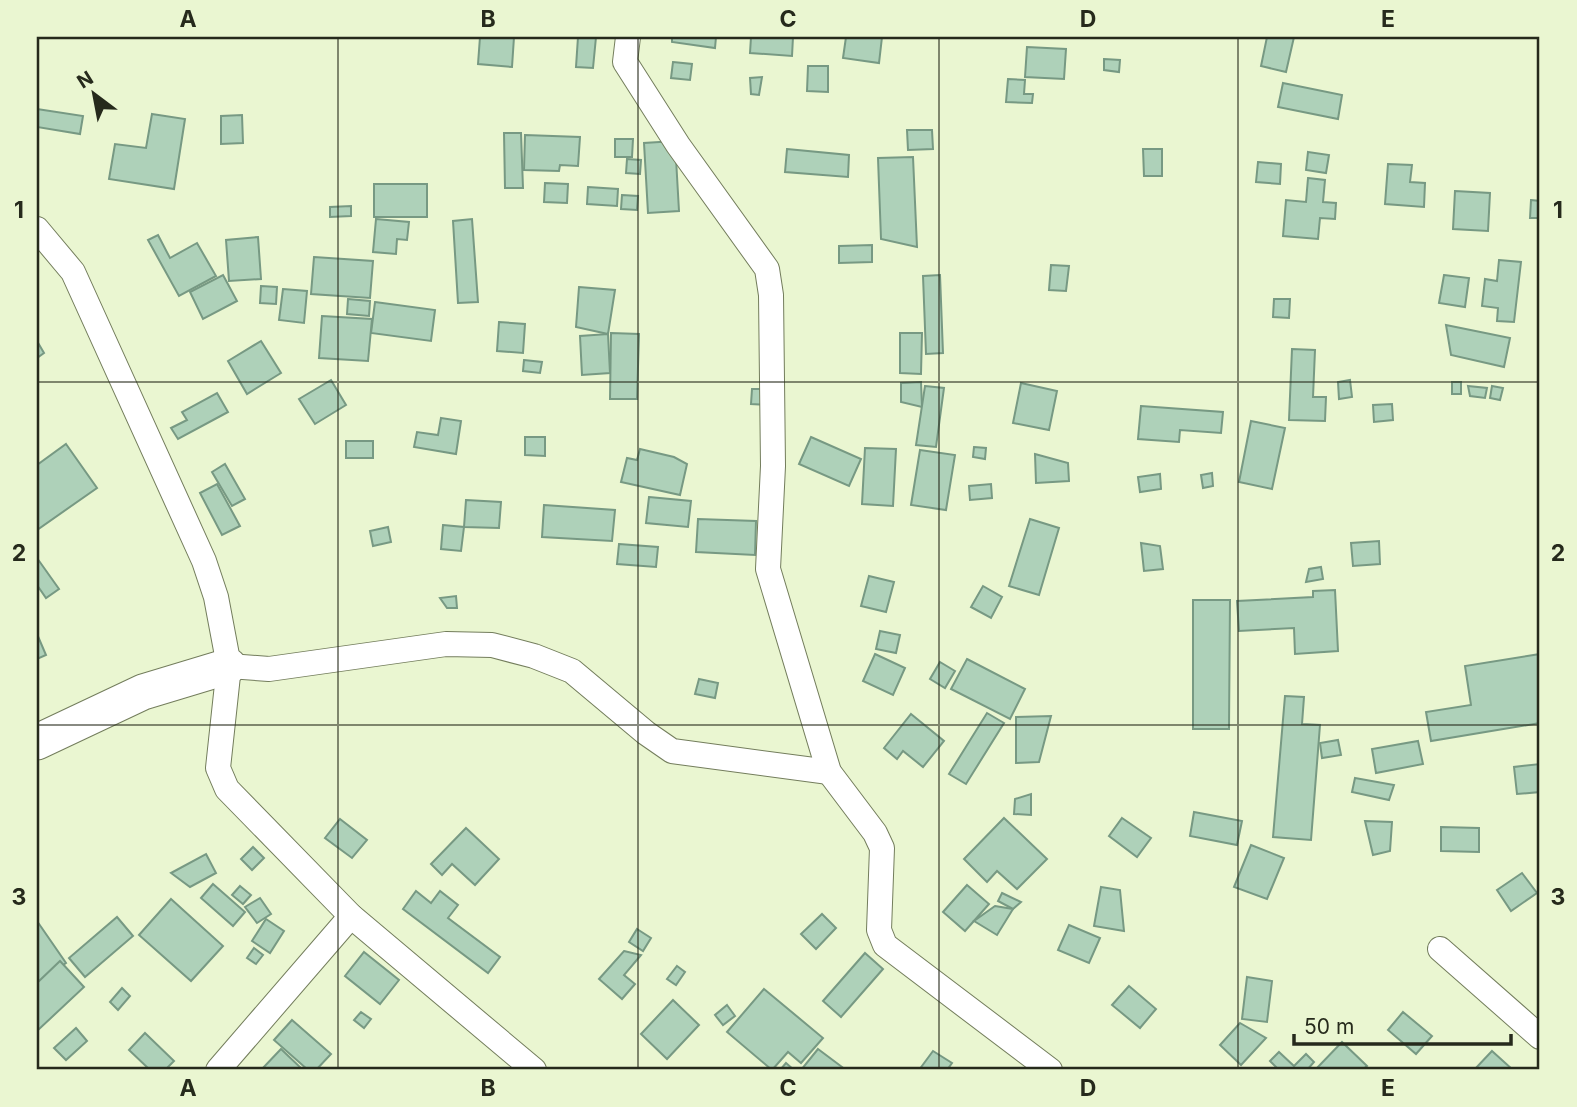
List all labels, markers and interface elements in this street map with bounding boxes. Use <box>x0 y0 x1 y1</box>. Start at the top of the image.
text: A <box>179 5 197 33</box>
text: B <box>480 5 496 33</box>
text: C <box>779 5 797 33</box>
text: D <box>1080 5 1096 33</box>
text: E <box>1381 5 1395 33</box>
north arrow <box>60 60 130 130</box>
text: N <box>73 66 97 94</box>
text: 1 <box>14 196 24 224</box>
text: 1 <box>1553 196 1563 224</box>
text: 2 <box>12 539 26 567</box>
text: 2 <box>1551 539 1565 567</box>
text: 3 <box>12 883 26 911</box>
text: 3 <box>1551 883 1565 911</box>
scale bar <box>1294 1002 1510 1046</box>
text: 50 m <box>1304 1014 1354 1039</box>
text: A <box>179 1074 197 1102</box>
text: B <box>480 1074 496 1102</box>
text: C <box>779 1074 797 1102</box>
text: D <box>1080 1074 1096 1102</box>
text: E <box>1381 1074 1395 1102</box>

